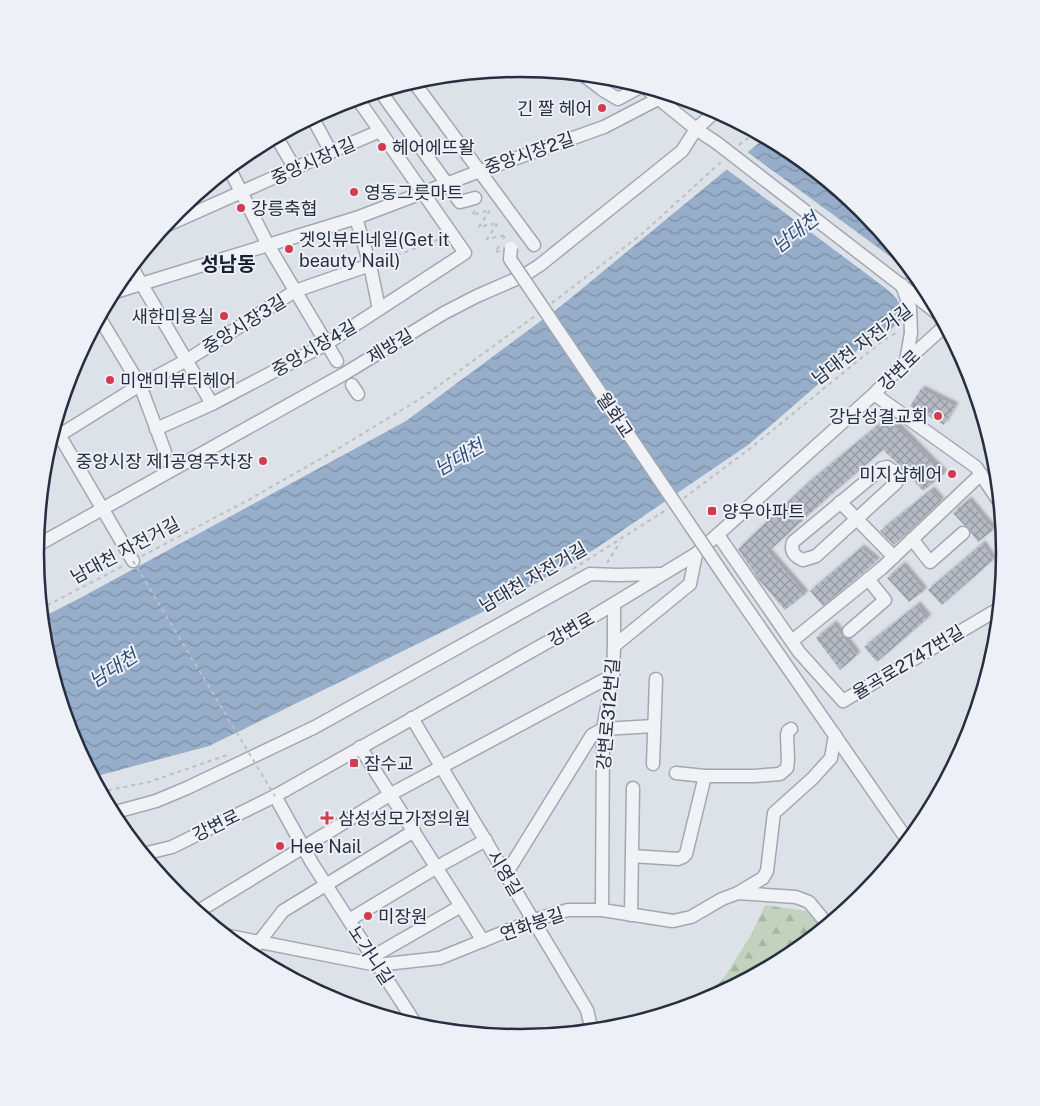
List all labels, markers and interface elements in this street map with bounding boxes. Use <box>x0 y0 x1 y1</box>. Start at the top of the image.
place label: 긴 짤 헤어 <box>517 98 592 119</box>
marker: 긴 짤 헤어 <box>596 102 608 114</box>
street label: 중앙시장2길 <box>481 128 577 178</box>
street label: 중앙시장1길 <box>268 133 358 189</box>
place label: 헤어에뜨왈 <box>392 137 475 158</box>
marker: 헤어에뜨왈 <box>376 141 388 153</box>
place label: 영동그릇마트 <box>364 182 463 203</box>
marker: 영동그릇마트 <box>348 186 360 198</box>
place label: 강릉축협 <box>251 198 317 219</box>
marker: 강릉축협 <box>235 202 247 214</box>
water label: 남대천 <box>768 206 824 257</box>
place label: 겟잇뷰티네일(Get it beauty Nail) <box>299 229 450 271</box>
marker: 겟잇뷰티네일(Get it beauty Nail) <box>283 243 295 255</box>
district label: 성남동 <box>200 252 256 276</box>
street label: 중앙시장3길 <box>199 290 289 358</box>
street label: 남대천 자전거길 <box>808 299 916 389</box>
place label: 새한미용실 <box>131 306 214 327</box>
marker: 새한미용실 <box>218 310 230 322</box>
street label: 중앙시장4길 <box>268 315 360 381</box>
street label: 제방길 <box>363 324 417 368</box>
street label: 강변로 <box>874 345 924 395</box>
place label: 미앤미뷰티헤어 <box>120 370 236 391</box>
marker: 미앤미뷰티헤어 <box>104 374 116 386</box>
street label: 월화교 <box>592 389 638 441</box>
place label: 강남성결교회 <box>829 406 928 427</box>
marker: 강남성결교회 <box>932 410 944 422</box>
water label: 남대천 <box>431 434 489 480</box>
place label: 중앙시장 제1공영주차장 <box>76 451 253 472</box>
marker: 중앙시장 제1공영주차장 <box>257 455 269 467</box>
place label: 미지샵헤어 <box>859 464 942 485</box>
marker: 미지샵헤어 <box>946 468 958 480</box>
place label: 양우아파트 <box>722 501 805 522</box>
marker: 양우아파트 <box>706 505 718 517</box>
street label: 남대천 자전거길 <box>67 512 183 588</box>
street label: 남대천 자전거길 <box>476 538 590 616</box>
street label: 강변로 <box>544 607 598 651</box>
street label: 율곡로2747번길 <box>849 621 967 703</box>
water label: 남대천 <box>85 644 142 692</box>
street label: 강변로312번길 <box>593 657 623 771</box>
place label: 잠수교 <box>364 753 414 774</box>
marker: 잠수교 <box>348 757 360 769</box>
street label: 강변로 <box>189 805 243 845</box>
place label: 삼성성모가정의원 <box>338 808 470 829</box>
marker: 삼성성모가정의원 <box>320 811 334 825</box>
place label: Hee Nail <box>290 836 362 857</box>
marker: Hee Nail <box>274 840 286 852</box>
street label: 시영길 <box>483 846 527 900</box>
street label: 연화봉길 <box>497 903 567 945</box>
place label: 미장원 <box>378 906 428 927</box>
marker: 미장원 <box>362 910 374 922</box>
street label: 노가니길 <box>344 922 398 988</box>

